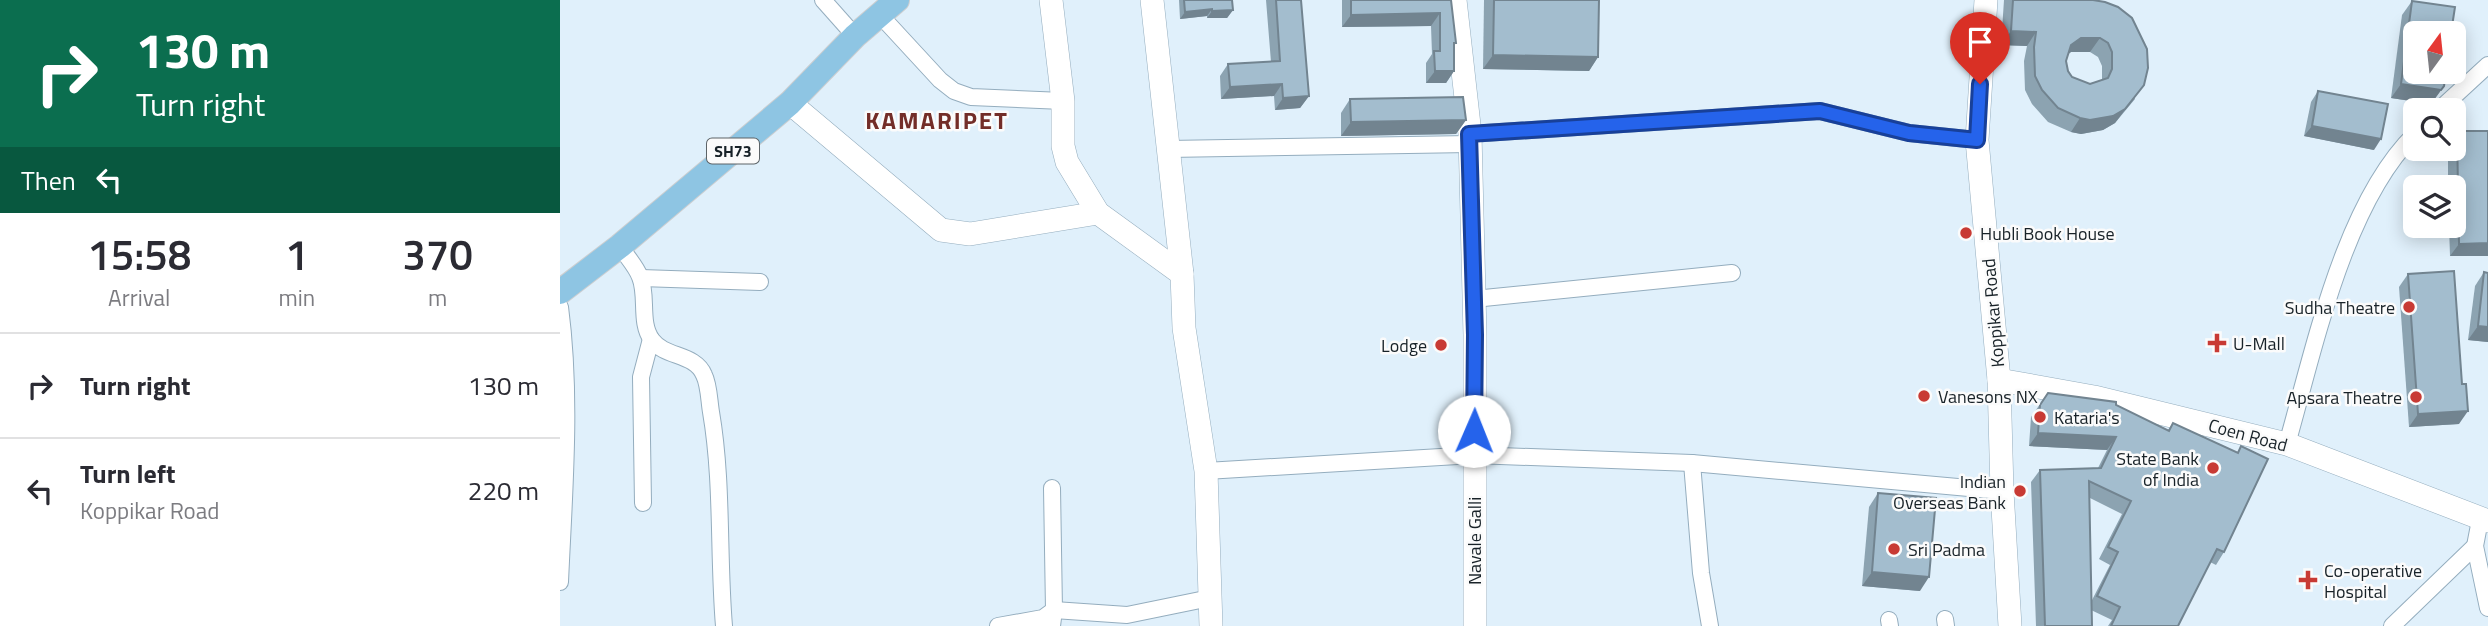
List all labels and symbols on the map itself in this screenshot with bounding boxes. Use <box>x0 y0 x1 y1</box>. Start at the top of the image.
pin <box>1950 12.0 2010 84</box>
north arrow <box>2403 21 2466 84</box>
district label: KAMARIPET <box>865 102 1009 138</box>
road number: SH73 <box>707 139 759 164</box>
place label: Hubli Book House <box>1980 220 2115 247</box>
marker: Hubli Book House <box>1958 225 1974 241</box>
street label: Koppikar Road <box>1975 257 2011 369</box>
place label: Sudha Theatre <box>2285 294 2395 321</box>
marker: Sudha Theatre <box>2401 299 2417 315</box>
place label: U-Mall <box>2233 330 2285 357</box>
place label: Lodge <box>1381 332 1427 359</box>
marker: U-Mall <box>2207 333 2227 353</box>
marker: Lodge <box>1433 337 1449 353</box>
place label: Vanesons NX <box>1938 383 2038 410</box>
place label: Apsara Theatre <box>2286 384 2402 411</box>
marker: Vanesons NX <box>1916 388 1932 404</box>
marker: Apsara Theatre <box>2408 389 2424 405</box>
position arrow <box>1437 394 1511 468</box>
place label: Kataria's <box>2054 404 2120 431</box>
marker: Kataria's <box>2032 409 2048 425</box>
street label: Coen Road <box>2205 412 2291 458</box>
place label: State Bank of India <box>2116 445 2199 493</box>
marker: State Bank of India <box>2205 460 2221 476</box>
place label: Indian Overseas Bank <box>1893 468 2006 516</box>
marker: Indian Overseas Bank <box>2012 483 2028 499</box>
street label: Navale Galli <box>1461 497 1488 585</box>
place label: Sri Padma <box>1908 536 1985 563</box>
marker: Sri Padma <box>1886 541 1902 557</box>
place label: Co-operative Hospital <box>2324 557 2422 605</box>
marker: Co-operative Hospital <box>2298 570 2318 590</box>

